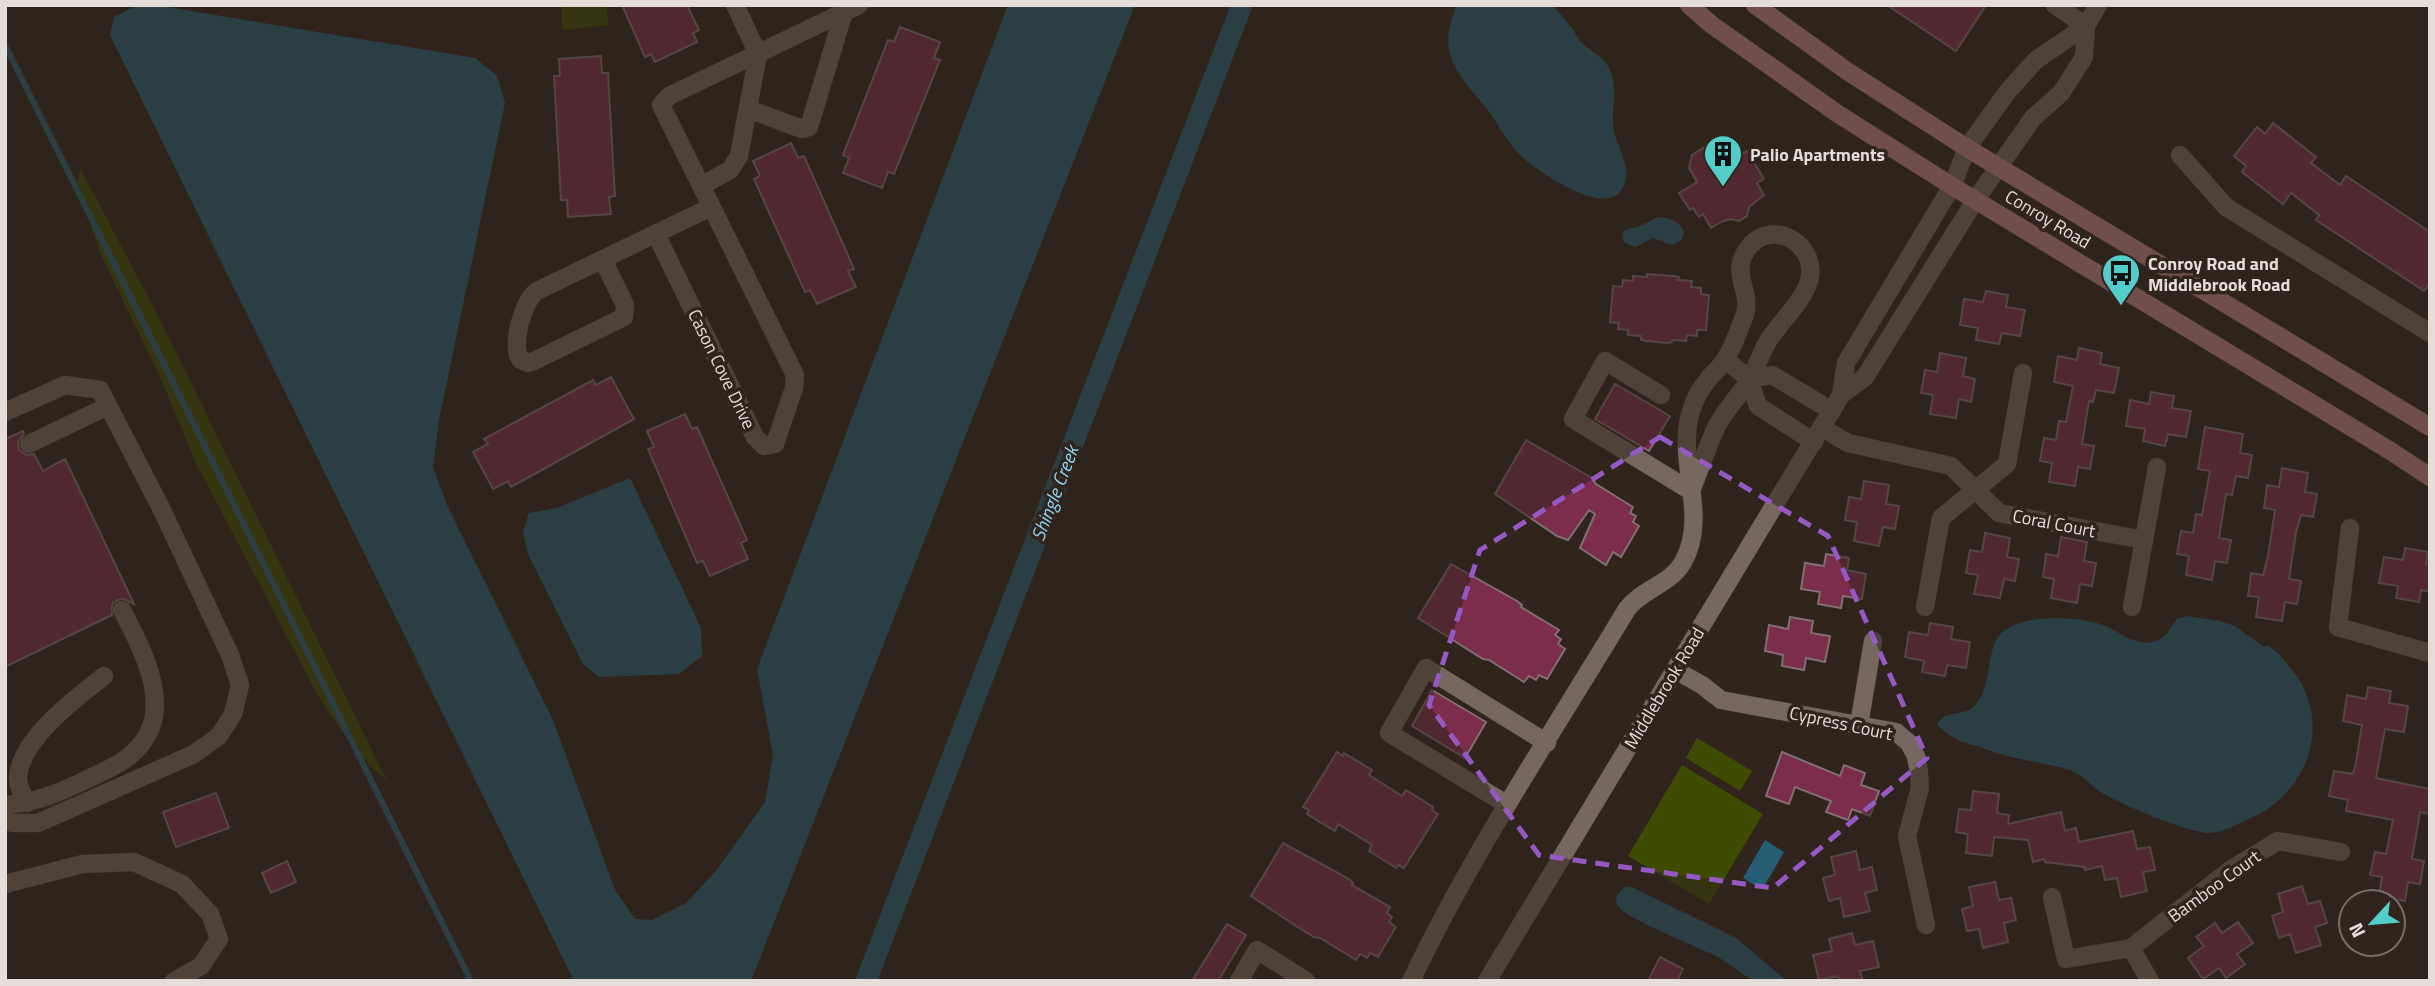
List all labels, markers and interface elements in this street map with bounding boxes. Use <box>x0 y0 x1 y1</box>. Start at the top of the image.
building icon: Palio Apartments <box>1702 133 1744 188</box>
place label: Palio Apartments <box>1750 141 1885 168</box>
street label: Conroy Road <box>2000 183 2096 255</box>
place label: Conroy Road and Middlebrook Road <box>2148 250 2290 298</box>
bus stop icon: Conroy Road and Middlebrook Road <box>2100 252 2142 307</box>
street label: Cason Cove Drive <box>681 305 763 433</box>
water label: Shingle Creek <box>1023 439 1086 545</box>
street label: Coral Court <box>2010 502 2098 544</box>
street label: Middlebrook Road <box>1617 622 1711 754</box>
street label: Cypress Court <box>1787 699 1896 747</box>
street label: Bamboo Court <box>2162 843 2266 929</box>
north arrow <box>2337 888 2407 958</box>
text: N <box>2340 918 2372 943</box>

